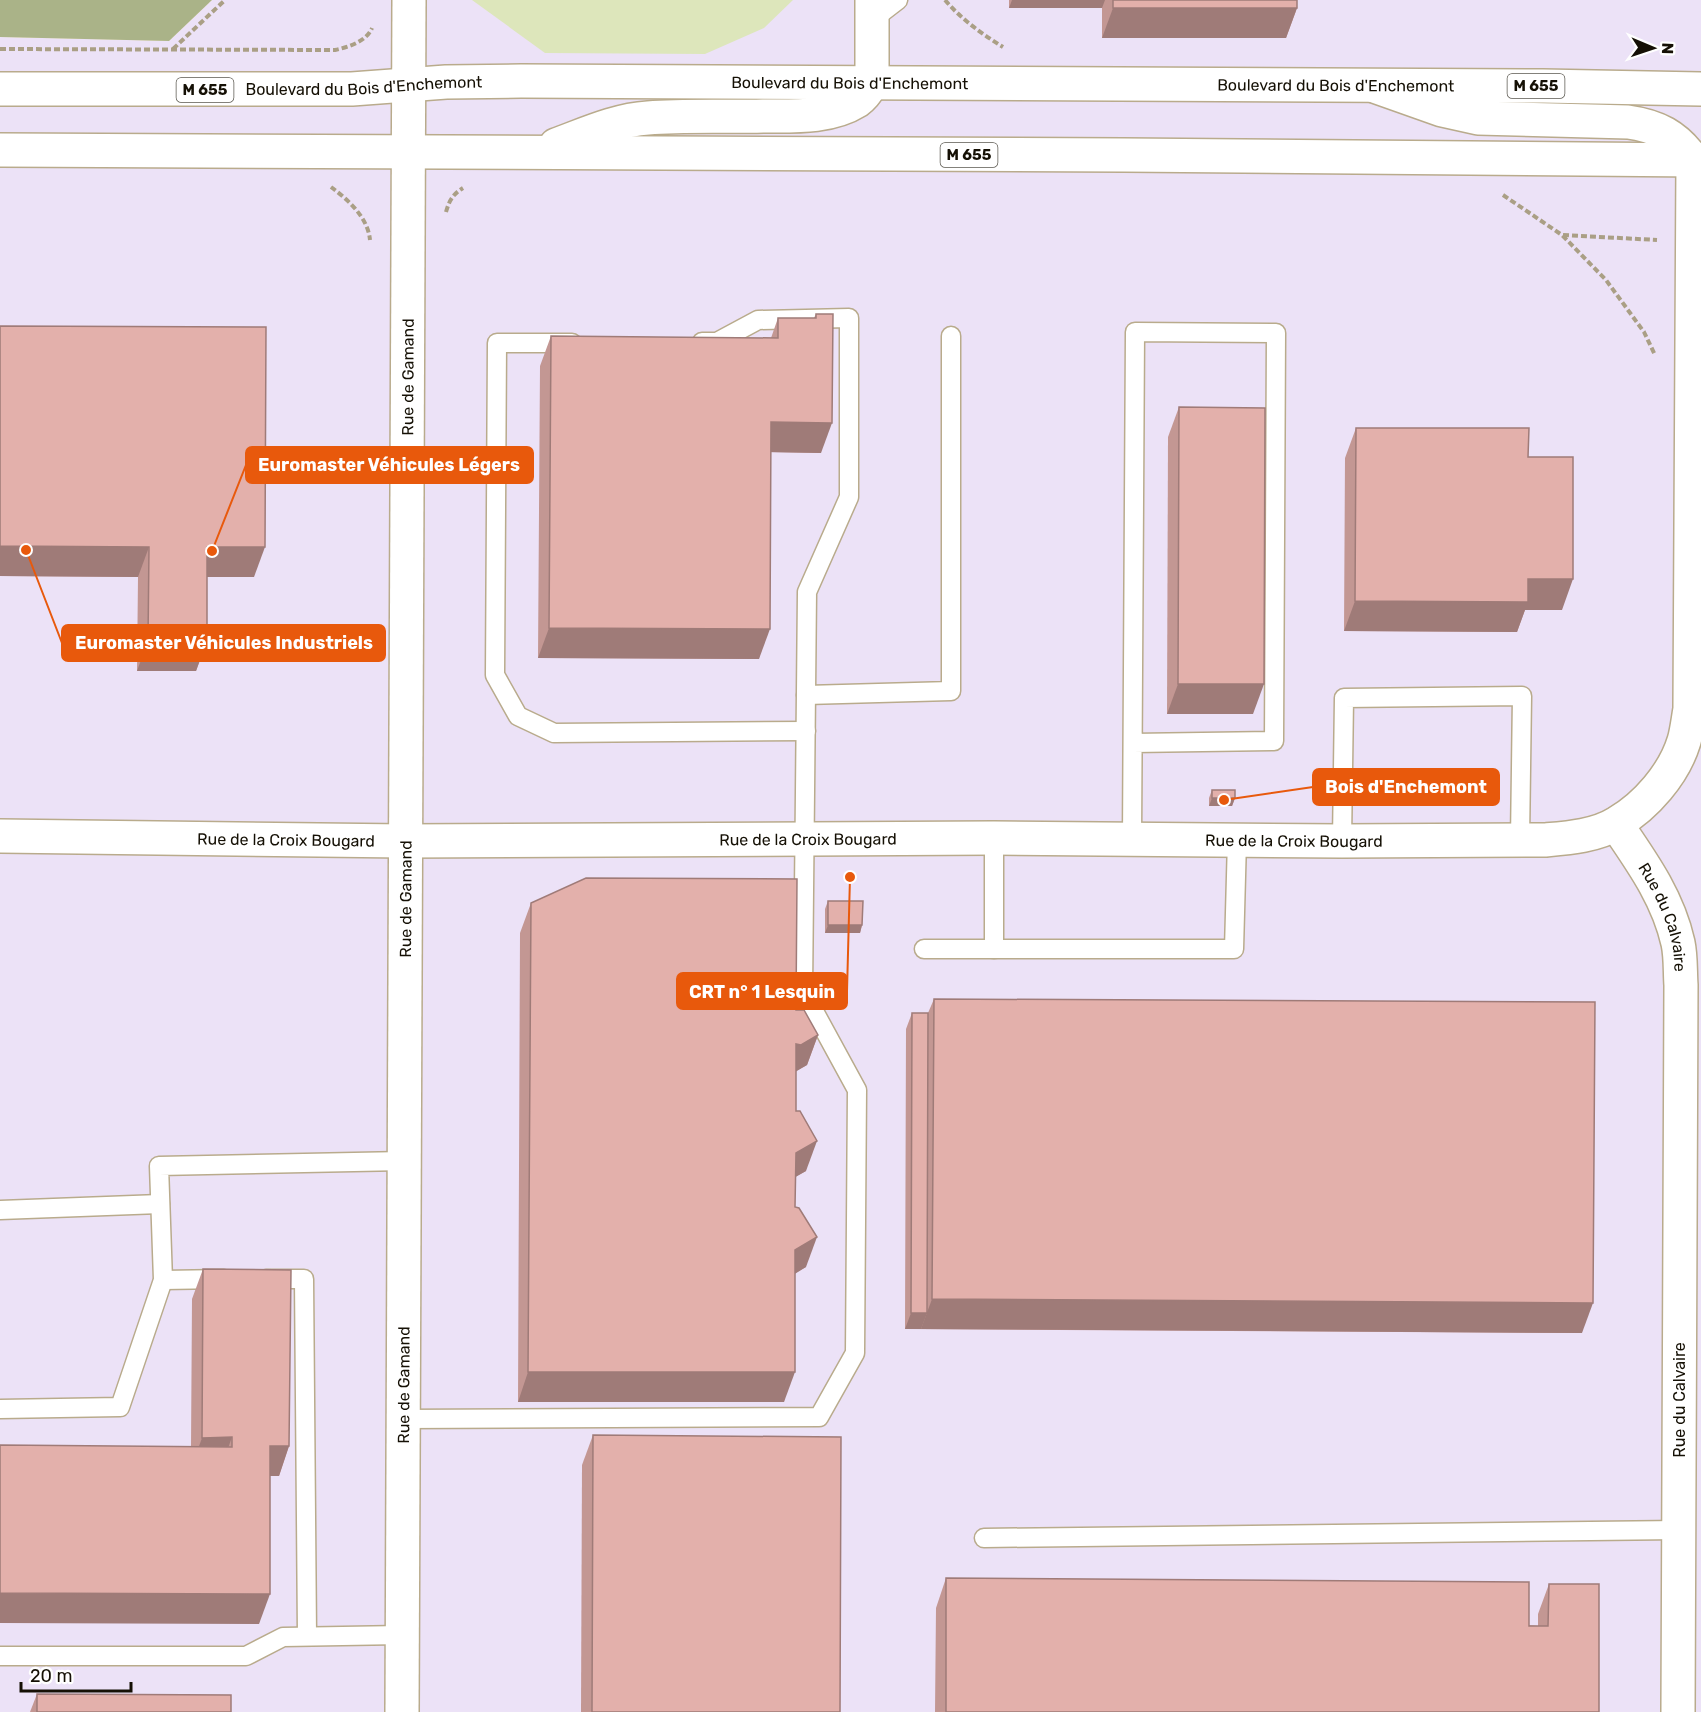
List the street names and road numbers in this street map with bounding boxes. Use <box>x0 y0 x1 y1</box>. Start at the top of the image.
street label: Boulevard du Bois d'Enchemont <box>245 73 482 99</box>
street label: Boulevard du Bois d'Enchemont <box>731 73 968 93</box>
road number: M 655 <box>1508 74 1564 98</box>
street label: Boulevard du Bois d'Enchemont <box>1217 75 1454 96</box>
road number: M 655 <box>176 78 234 102</box>
road number: M 655 <box>940 143 998 167</box>
street label: Rue de Gamand <box>398 318 418 436</box>
street label: Rue de la Croix Bougard <box>197 829 375 851</box>
street label: Rue de la Croix Bougard <box>719 829 897 849</box>
street label: Rue de la Croix Bougard <box>1205 831 1383 851</box>
street label: Rue de Gamand <box>396 840 416 958</box>
street label: Rue du Calvaire <box>1634 859 1689 972</box>
street label: Rue de Gamand <box>394 1326 414 1444</box>
street label: Rue du Calvaire <box>1670 1342 1689 1458</box>

